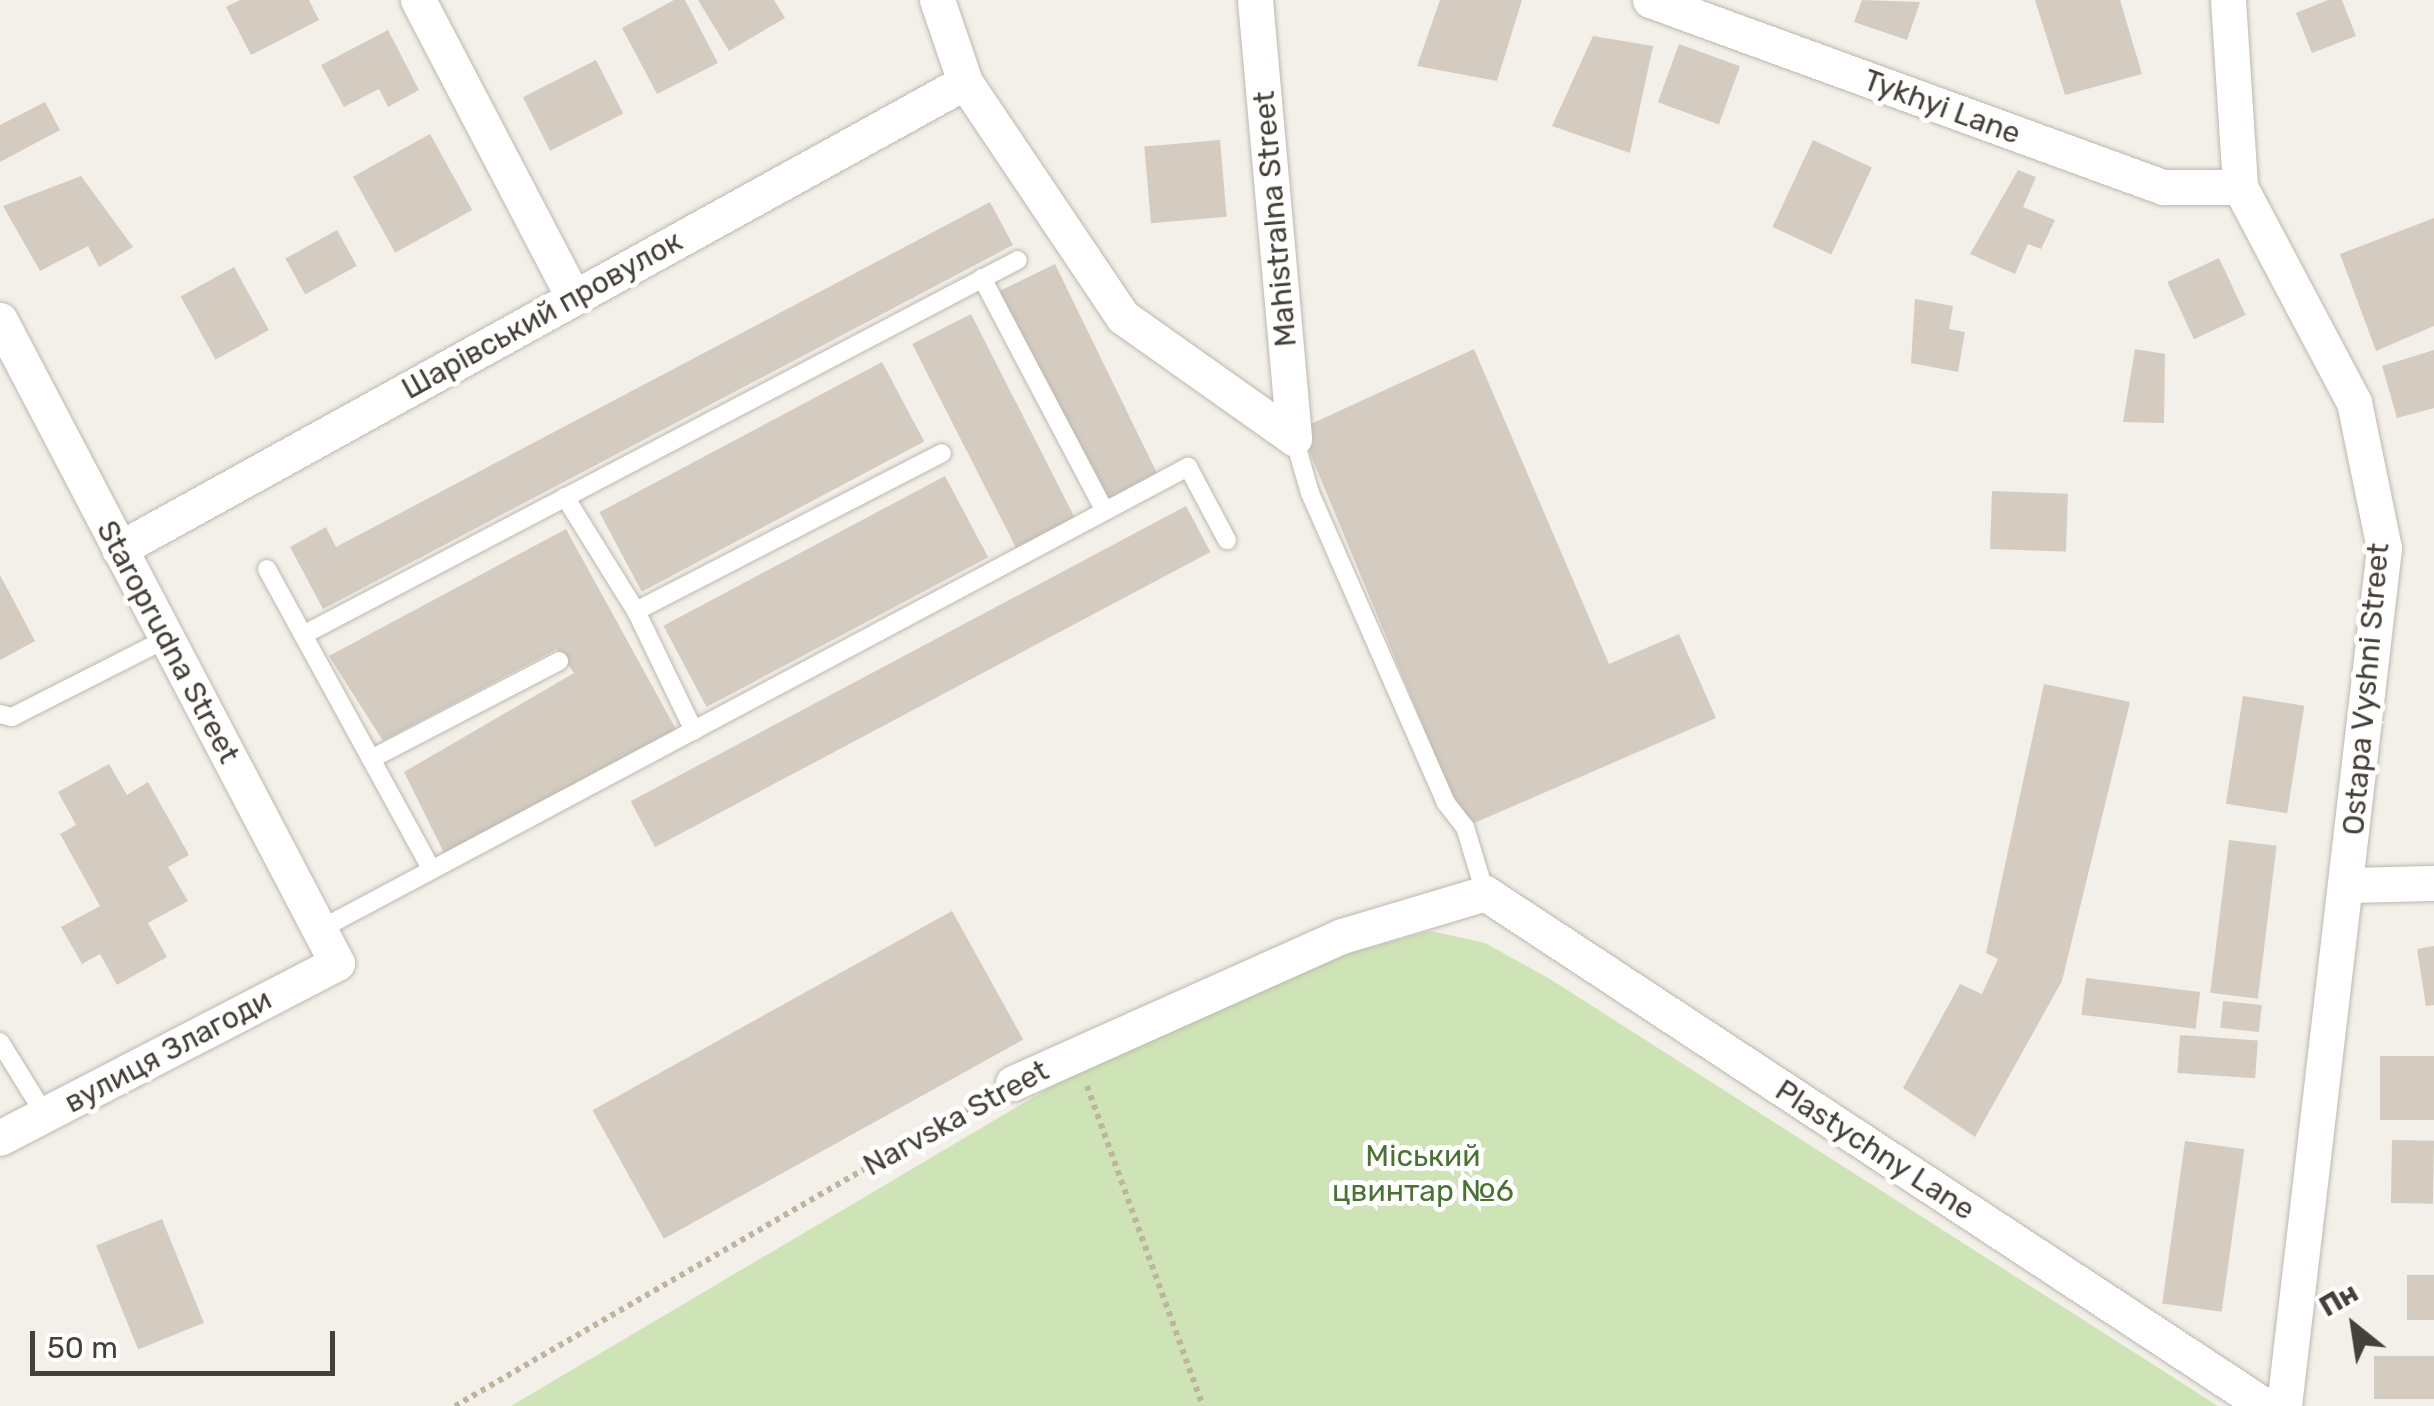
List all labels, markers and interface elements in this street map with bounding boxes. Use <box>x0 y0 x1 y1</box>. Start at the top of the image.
street label: Tykhyi Lane <box>1859 62 2025 152</box>
street label: Mahistralna Street <box>1246 90 1304 348</box>
street label: Шарівський провулок <box>396 223 688 407</box>
street label: Staroprudna Street <box>89 515 247 769</box>
street label: Ostapa Vyshni Street <box>2335 541 2397 837</box>
street label: вулиця Злагоди <box>58 981 278 1121</box>
street label: Narvska Street <box>857 1052 1055 1184</box>
street label: Plastychny Lane <box>1768 1072 1982 1228</box>
park label: Міський цвинтар №6 <box>1332 1138 1514 1208</box>
north arrow <box>2304 1276 2404 1376</box>
text: Пн <box>2314 1276 2364 1324</box>
scale bar <box>35 1311 340 1373</box>
text: 50 m <box>47 1330 118 1366</box>

